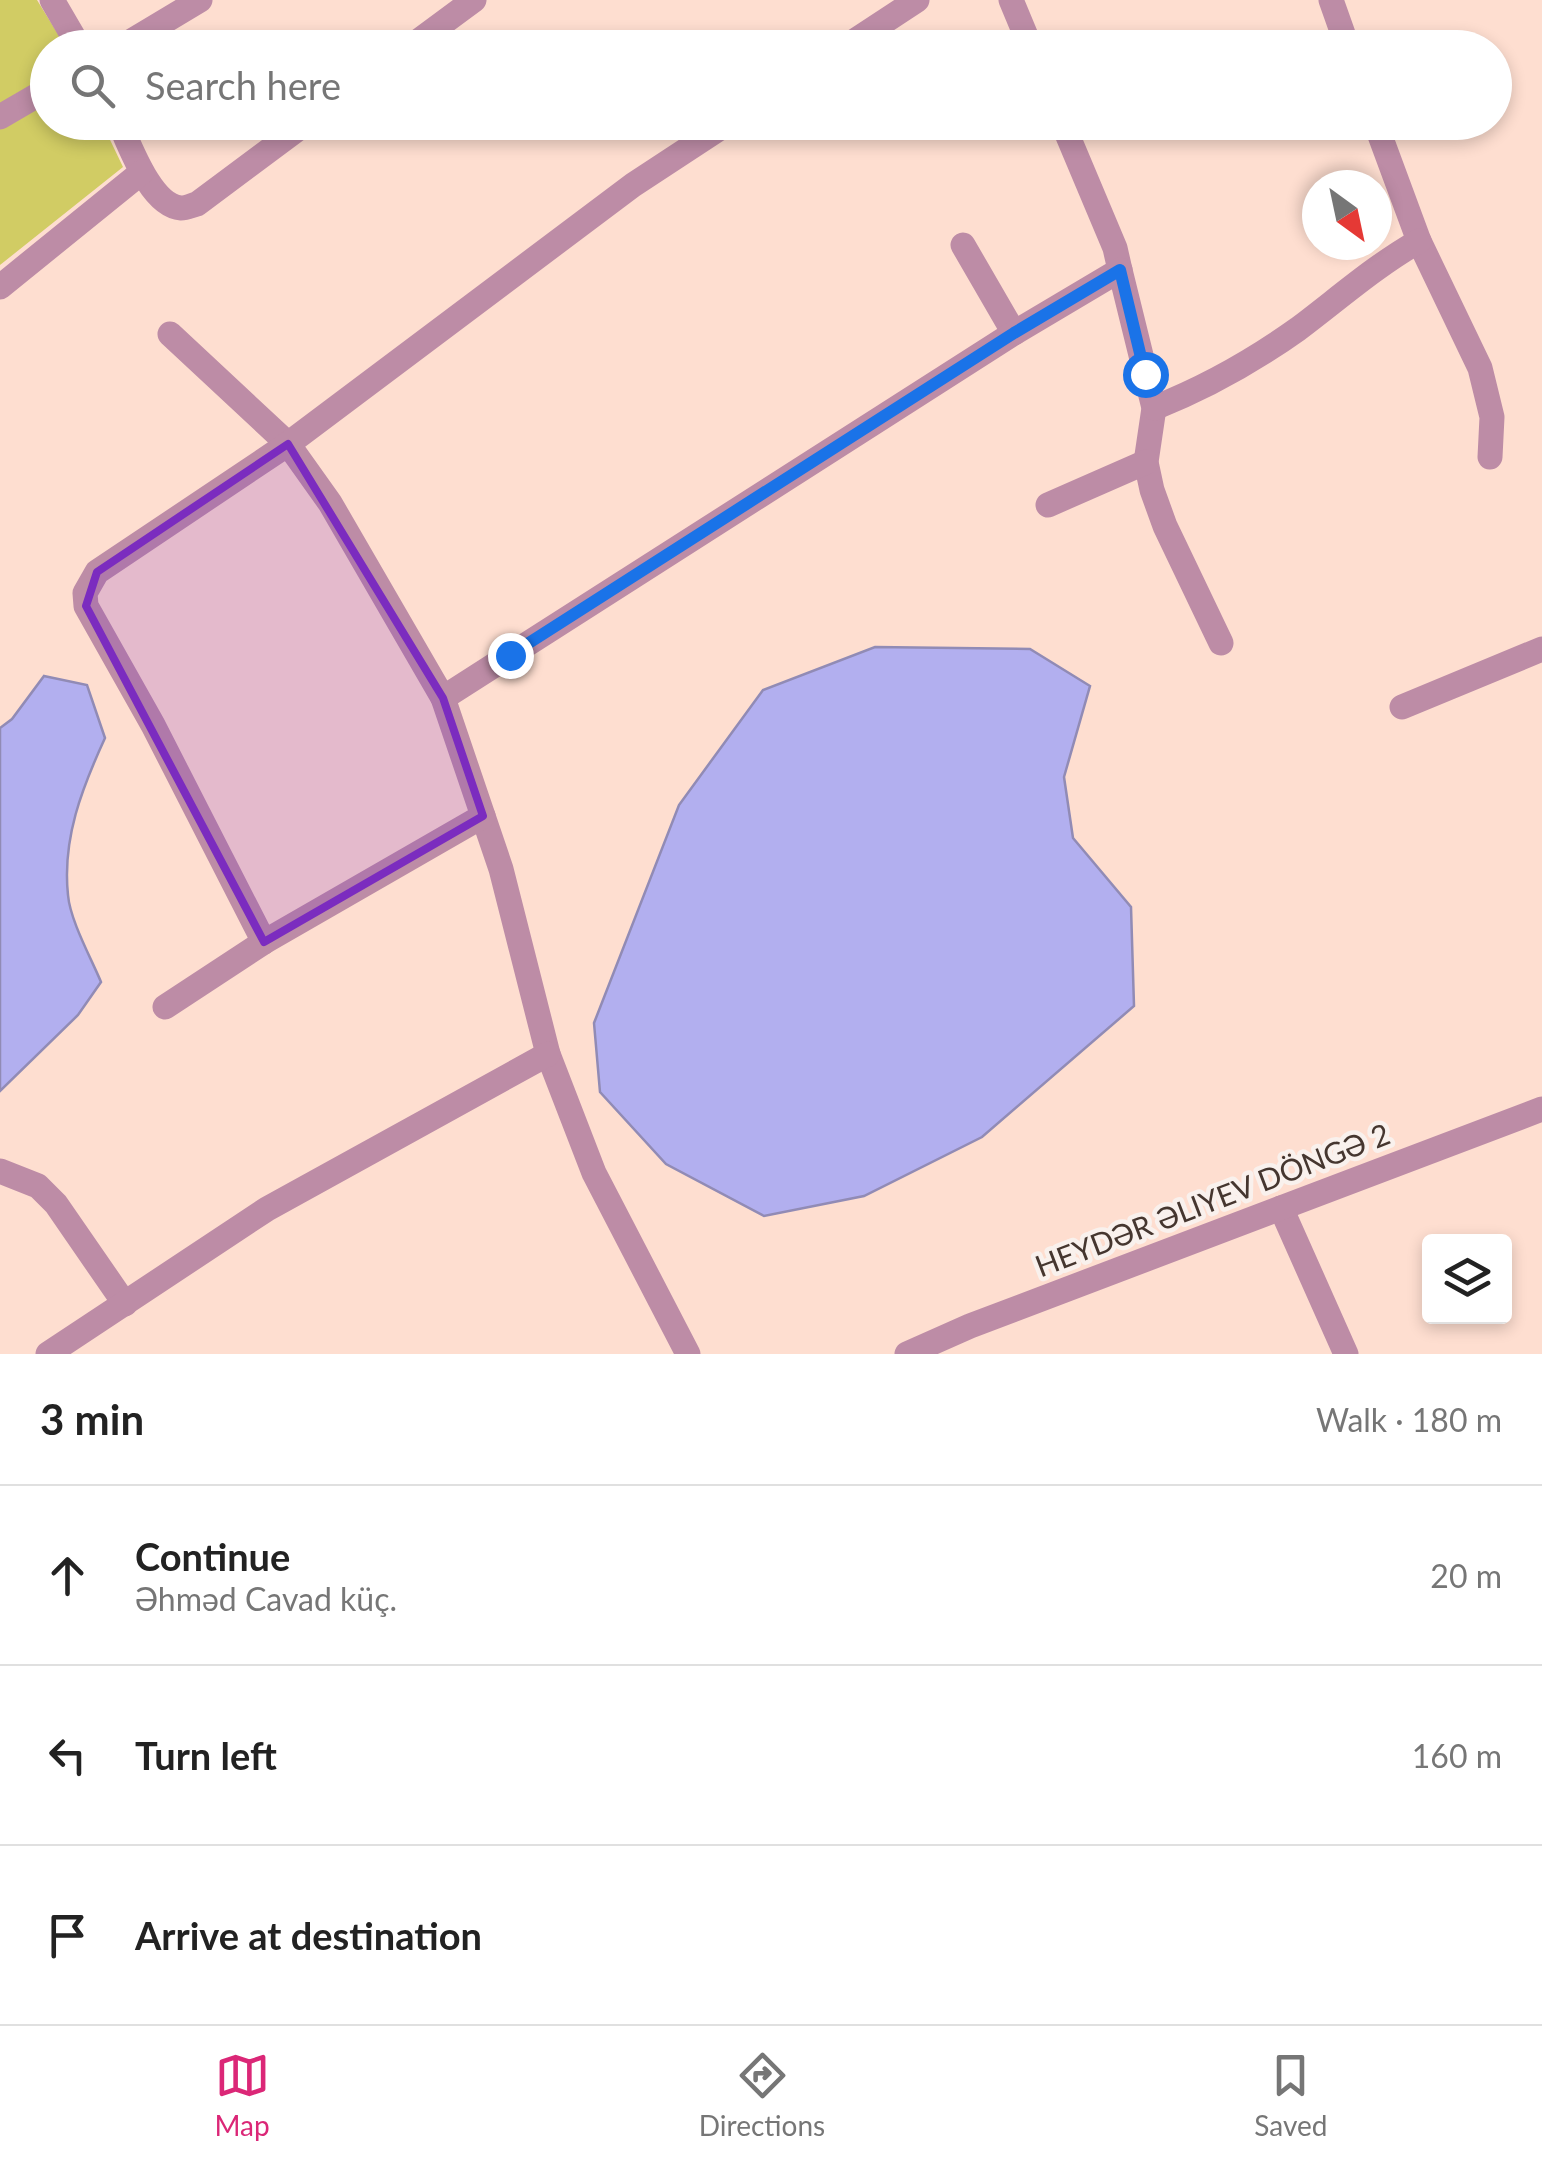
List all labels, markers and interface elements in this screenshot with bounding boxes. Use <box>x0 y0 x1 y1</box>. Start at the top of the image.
search box <box>30 30 1512 140</box>
icon: search <box>65 58 120 113</box>
text: Search here <box>145 62 341 108</box>
north arrow <box>1302 170 1392 260</box>
route start <box>1123 352 1169 398</box>
route end <box>488 633 534 679</box>
street label: HEYDƏR ƏLIYEV DÖNGƏ 2 <box>1030 1115 1394 1283</box>
map controls <box>1422 1234 1512 1324</box>
button: layers <box>1422 1234 1512 1324</box>
text: 3 min <box>40 1394 144 1444</box>
text: Walk · 180 m <box>1316 1400 1502 1439</box>
text: Continue <box>135 1533 290 1579</box>
icon: ahead <box>40 1548 95 1603</box>
text: 20 m <box>1430 1556 1502 1595</box>
text: Əhməd Cavad küç. <box>135 1579 397 1618</box>
icon: left <box>40 1728 95 1783</box>
text: Turn left <box>135 1732 277 1778</box>
text: 160 m <box>1412 1736 1502 1775</box>
icon: arrive <box>40 1908 95 1963</box>
text: Arrive at destination <box>135 1912 482 1958</box>
tab: Map <box>215 2048 270 2142</box>
tab: Directions <box>699 2048 825 2142</box>
tab: Saved <box>1254 2048 1327 2142</box>

